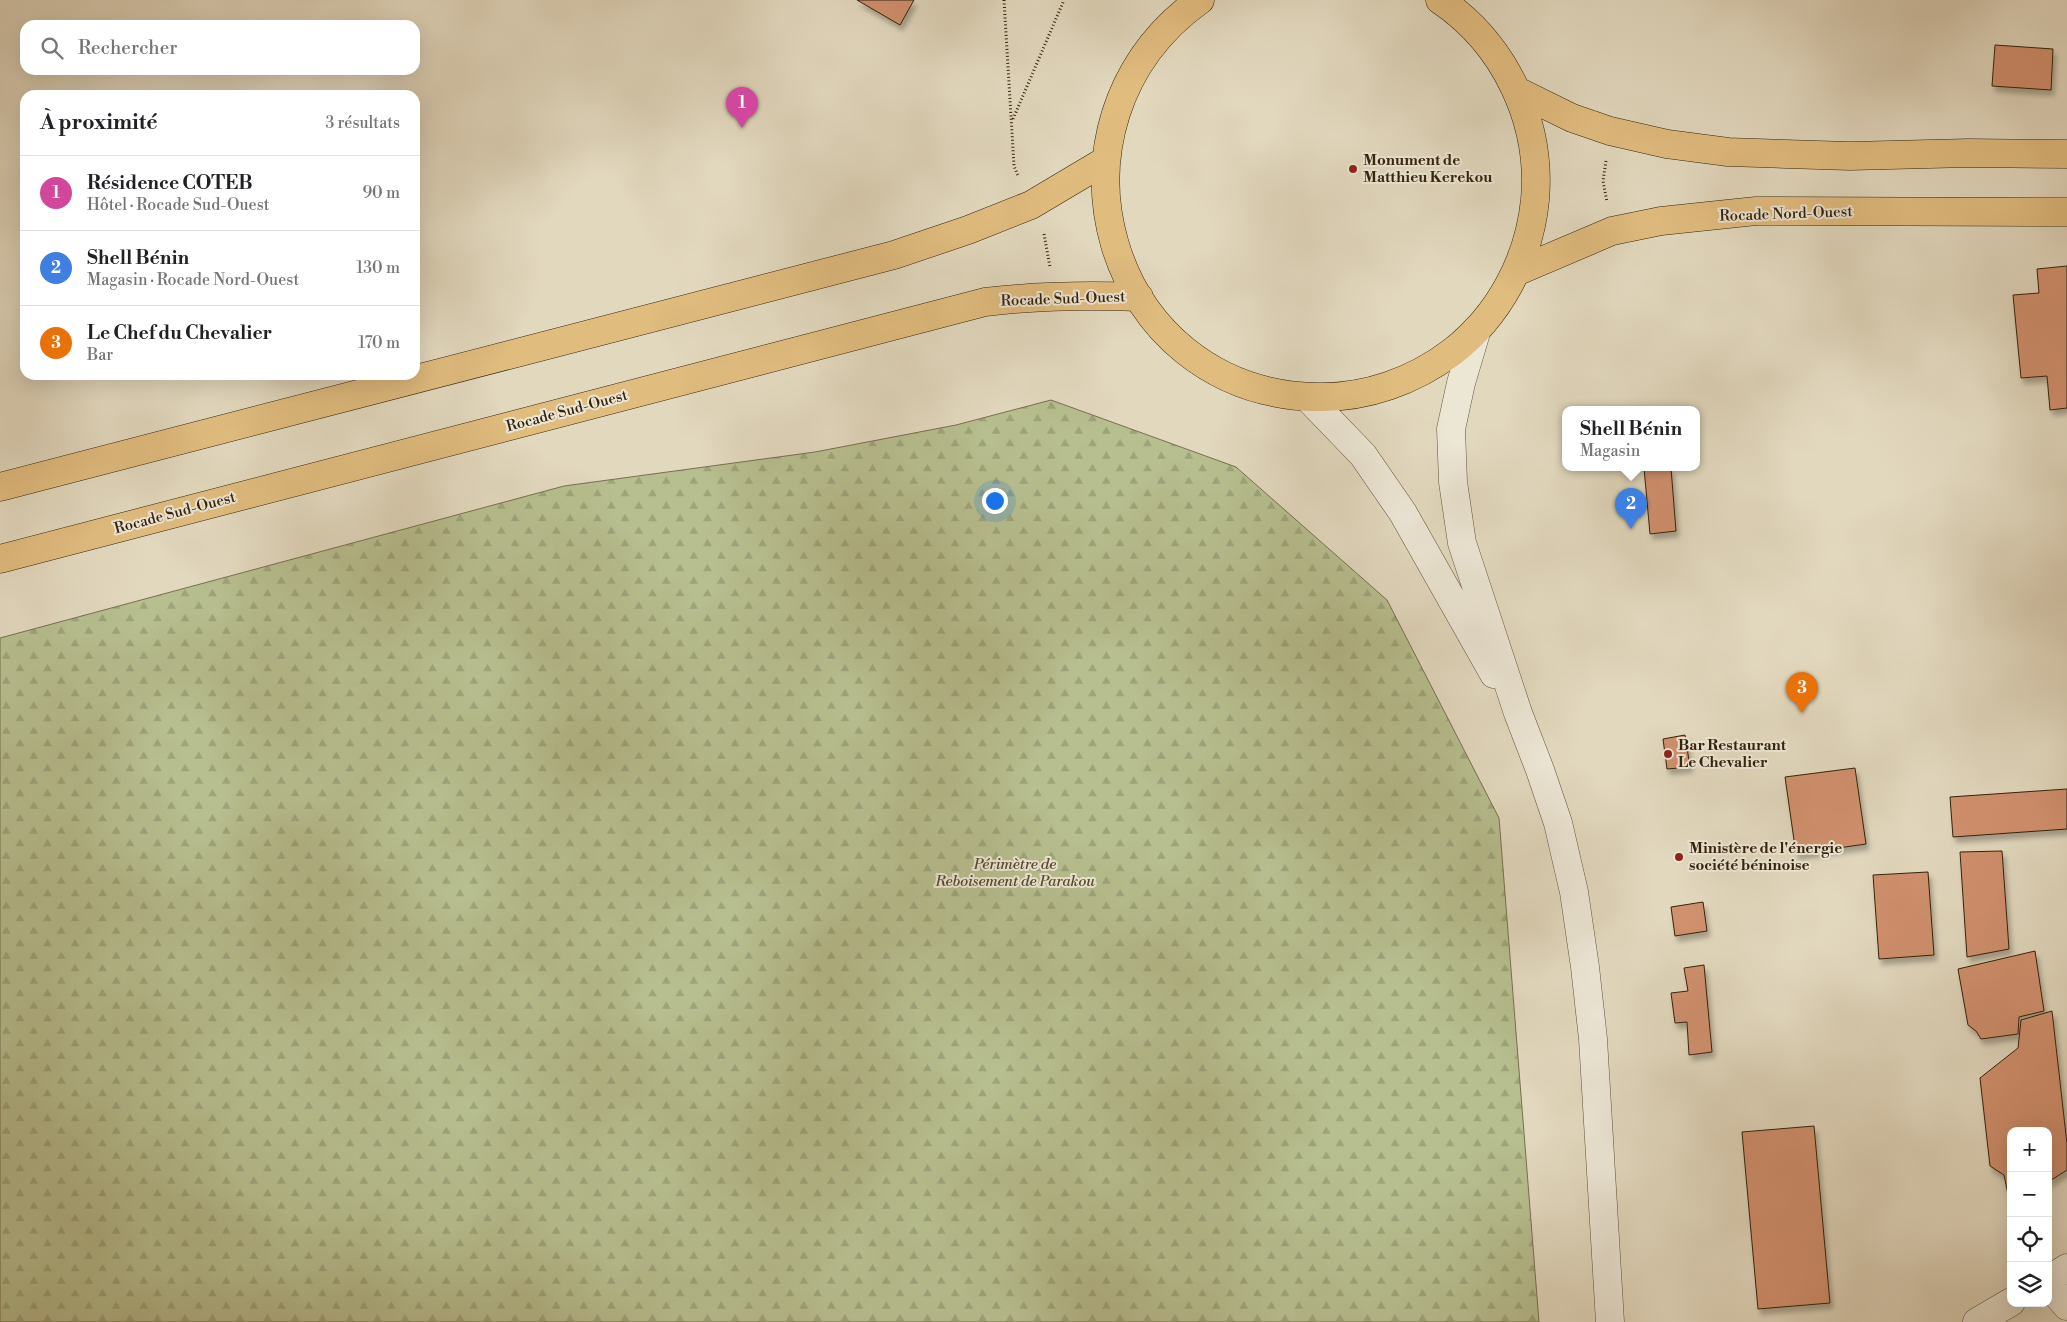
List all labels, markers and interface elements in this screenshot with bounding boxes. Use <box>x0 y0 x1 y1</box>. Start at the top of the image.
search box <box>20 20 420 75</box>
icon: search <box>38 34 66 62</box>
text: Rechercher <box>78 36 177 60</box>
pin: 1 <box>726 87 758 128</box>
text: À proximité <box>40 110 157 136</box>
text: 3 résultats <box>325 113 400 133</box>
place label: Monument de Matthieu Kerekou <box>1363 151 1493 187</box>
marker: Monument de Matthieu Kerekou <box>1347 163 1359 175</box>
text: Résidence COTEB <box>87 171 253 195</box>
text: 1 <box>52 183 60 203</box>
text: 90 m <box>362 183 400 203</box>
text: Hôtel · Rocade Sud-Ouest <box>87 195 269 215</box>
street label: Rocade Nord-Ouest <box>1719 202 1854 226</box>
text: Shell Bénin <box>87 246 189 270</box>
text: 2 <box>51 258 61 278</box>
text: 130 m <box>356 258 400 278</box>
text: Magasin · Rocade Nord-Ouest <box>87 270 299 290</box>
street label: Rocade Sud-Ouest <box>1000 287 1126 311</box>
text: Le Chef du Chevalier <box>87 321 272 345</box>
text: 3 <box>51 333 61 353</box>
text: 170 m <box>358 333 400 353</box>
text: Bar <box>87 345 113 365</box>
street label: Rocade Sud-Ouest <box>504 385 630 436</box>
popup <box>1562 406 1700 471</box>
text: Shell Bénin <box>1580 417 1682 441</box>
text: Magasin <box>1580 441 1640 461</box>
street label: Rocade Sud-Ouest <box>112 487 238 538</box>
your location <box>982 488 1008 514</box>
pin: 2 <box>1615 488 1647 529</box>
pin: 3 <box>1786 672 1818 713</box>
place label: Bar Restaurant Le Chevalier <box>1678 736 1787 772</box>
marker: Bar Restaurant Le Chevalier <box>1662 748 1674 760</box>
place label: Ministère de l'énergie société béninoise <box>1689 839 1842 875</box>
marker: Ministère de l'énergie société béninoise <box>1673 851 1685 863</box>
park label: Périmètre de Reboisement de Parakou <box>934 855 1095 891</box>
map controls <box>2007 1127 2052 1307</box>
button: + <box>2007 1127 2052 1172</box>
button: − <box>2007 1172 2052 1217</box>
button: locate <box>2007 1217 2052 1262</box>
button: layers <box>2007 1262 2052 1307</box>

